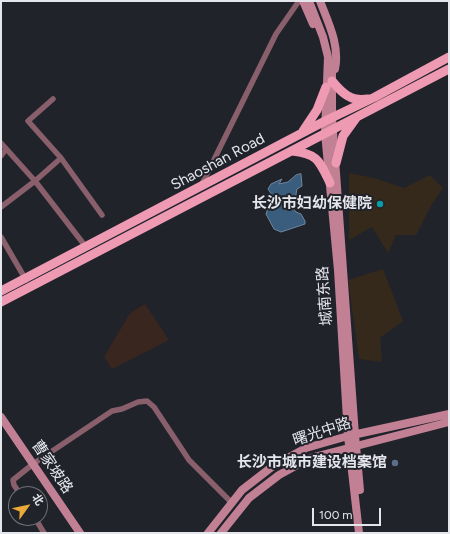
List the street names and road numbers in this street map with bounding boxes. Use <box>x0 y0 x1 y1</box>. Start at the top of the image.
street label: Shaoshan Road <box>168 130 268 194</box>
street label: 城南东路 <box>314 265 336 327</box>
street label: 曙光中路 <box>291 414 353 450</box>
street label: 曹家坡路 <box>28 437 76 497</box>

